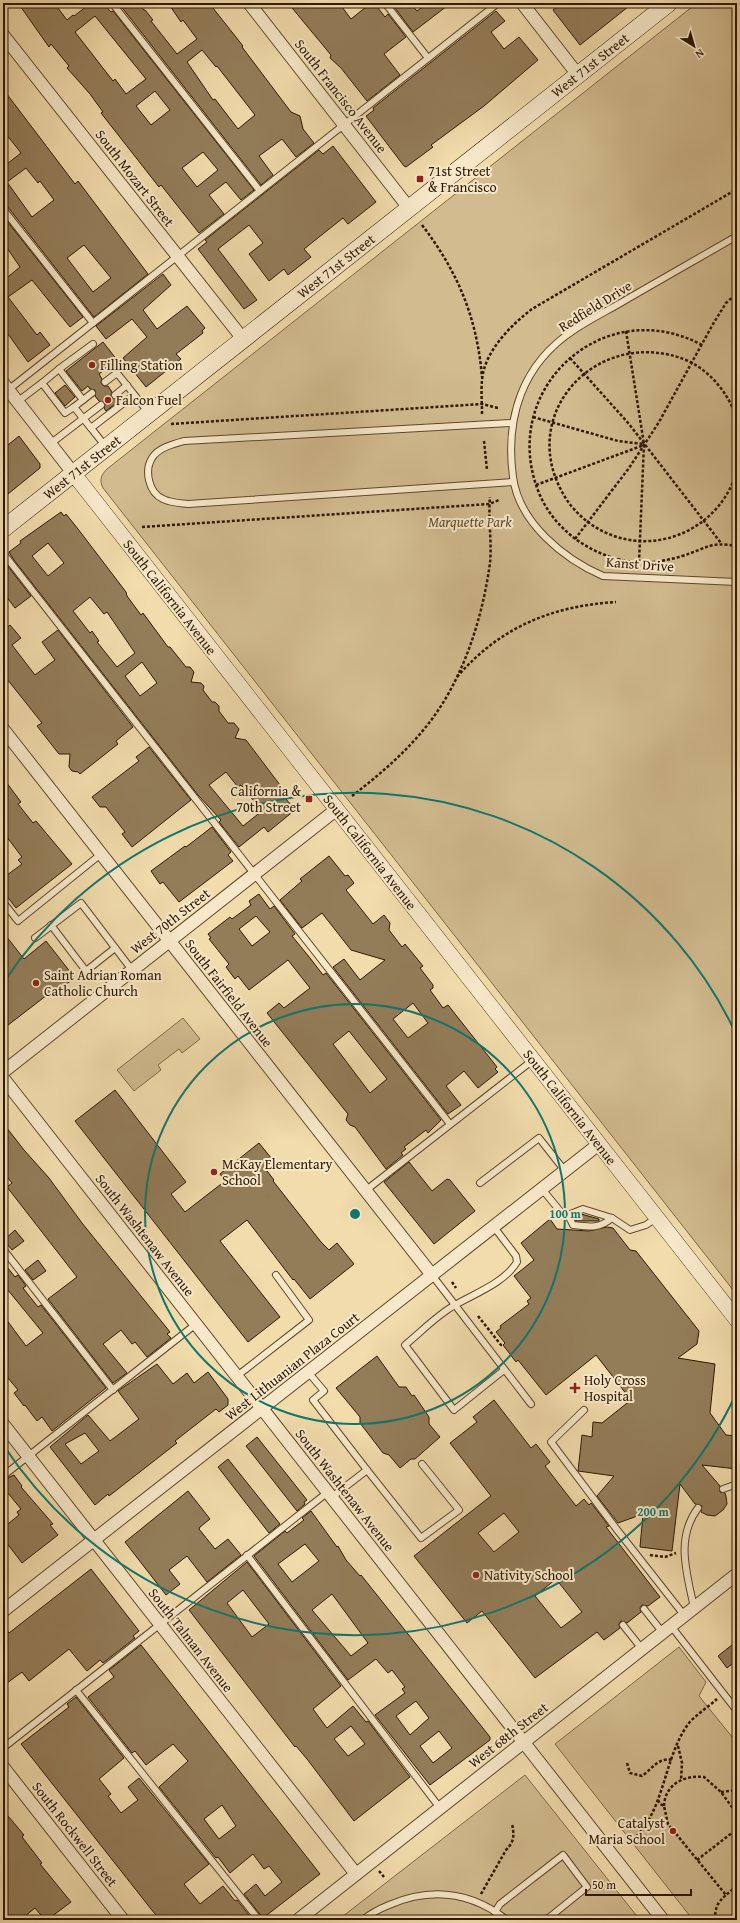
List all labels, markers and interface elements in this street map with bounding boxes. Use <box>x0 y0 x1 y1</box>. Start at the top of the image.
north arrow <box>674 26 714 66</box>
street label: West 71st Street <box>547 28 633 102</box>
street label: South Francisco Avenue <box>290 35 392 157</box>
text: N <box>692 45 708 63</box>
street label: South Mozart Street <box>91 125 179 231</box>
place label: 71st Street & Francisco <box>428 161 497 197</box>
marker: 71st Street & Francisco <box>415 174 425 184</box>
street label: West 71st Street <box>293 229 379 303</box>
street label: Redfield Drive <box>555 275 636 336</box>
place label: Filling Station <box>100 355 183 375</box>
marker: Filling Station <box>87 360 97 370</box>
place label: Falcon Fuel <box>116 390 182 410</box>
marker: Falcon Fuel <box>103 395 113 405</box>
street label: West 71st Street <box>39 430 125 504</box>
park label: Marquette Park <box>428 512 512 532</box>
street label: South California Avenue <box>119 535 222 659</box>
street label: Kanst Drive <box>606 552 675 576</box>
place label: California & 70th Street <box>231 781 302 817</box>
street label: South California Avenue <box>319 790 422 914</box>
marker: California & 70th Street <box>304 794 314 804</box>
street label: West 70th Street <box>126 883 214 959</box>
street label: South Fairfield Avenue <box>180 935 278 1052</box>
place label: Saint Adrian Roman Catholic Church <box>44 965 162 1001</box>
marker: Saint Adrian Roman Catholic Church <box>31 978 41 988</box>
street label: South California Avenue <box>519 1045 622 1169</box>
place label: McKay Elementary School <box>222 1154 332 1190</box>
marker: McKay Elementary School <box>209 1167 219 1177</box>
street label: South Washtenaw Avenue <box>91 1169 200 1301</box>
text: 100 m <box>549 1205 582 1222</box>
centre of rings <box>348 1207 362 1221</box>
street label: West Lithuanian Plaza Court <box>221 1307 363 1425</box>
place label: Holy Cross Hospital <box>584 1370 646 1406</box>
marker: Holy Cross Hospital <box>569 1382 581 1394</box>
street label: South Washtenaw Avenue <box>291 1424 400 1556</box>
text: 200 m <box>637 1503 670 1520</box>
place label: Nativity School <box>484 1565 574 1585</box>
marker: Nativity School <box>471 1570 481 1580</box>
street label: South Talman Avenue <box>144 1584 238 1697</box>
street label: West 68th Street <box>464 1697 552 1773</box>
street label: South Rockwell Street <box>28 1777 122 1891</box>
place label: Catalyst Maria School <box>589 1813 665 1849</box>
marker: Catalyst Maria School <box>668 1826 678 1836</box>
scale bar <box>586 1871 691 1897</box>
text: 50 m <box>592 1876 616 1893</box>

